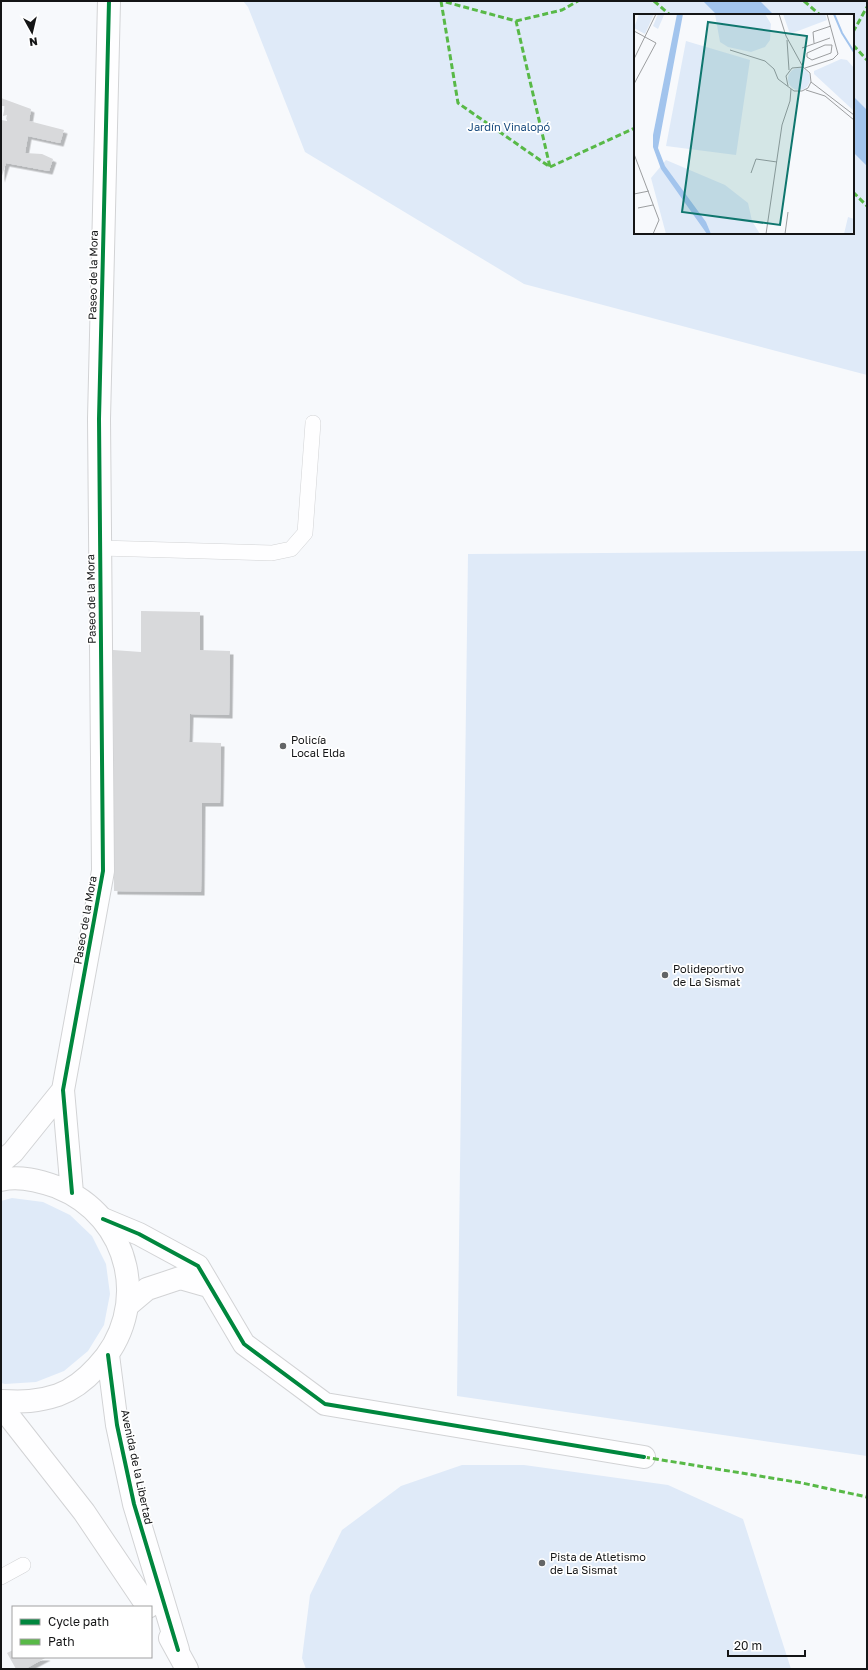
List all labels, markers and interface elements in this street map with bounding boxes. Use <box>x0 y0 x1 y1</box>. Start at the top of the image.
north arrow <box>12 12 52 52</box>
inset map <box>634 14 854 234</box>
text: N <box>28 35 39 49</box>
park label: Jardín Vinalopó <box>468 120 551 133</box>
street label: Paseo de la Mora <box>85 230 100 320</box>
street label: Paseo de la Mora <box>83 554 98 644</box>
place label: Policía Local Elda <box>291 733 345 759</box>
marker: Policía Local Elda <box>278 741 288 751</box>
street label: Paseo de la Mora <box>70 875 99 965</box>
place label: Polideportivo de La Sismat <box>673 962 744 988</box>
marker: Polideportivo de La Sismat <box>660 970 670 980</box>
street label: Avenida de la Libertad <box>119 1408 156 1526</box>
place label: Pista de Atletismo de La Sismat <box>550 1550 646 1576</box>
marker: Pista de Atletismo de La Sismat <box>537 1558 547 1568</box>
legend <box>12 1606 152 1658</box>
text: Cycle path <box>48 1614 109 1629</box>
scale bar <box>728 1632 805 1658</box>
text: Path <box>48 1634 75 1649</box>
text: 20 m <box>734 1638 762 1653</box>

